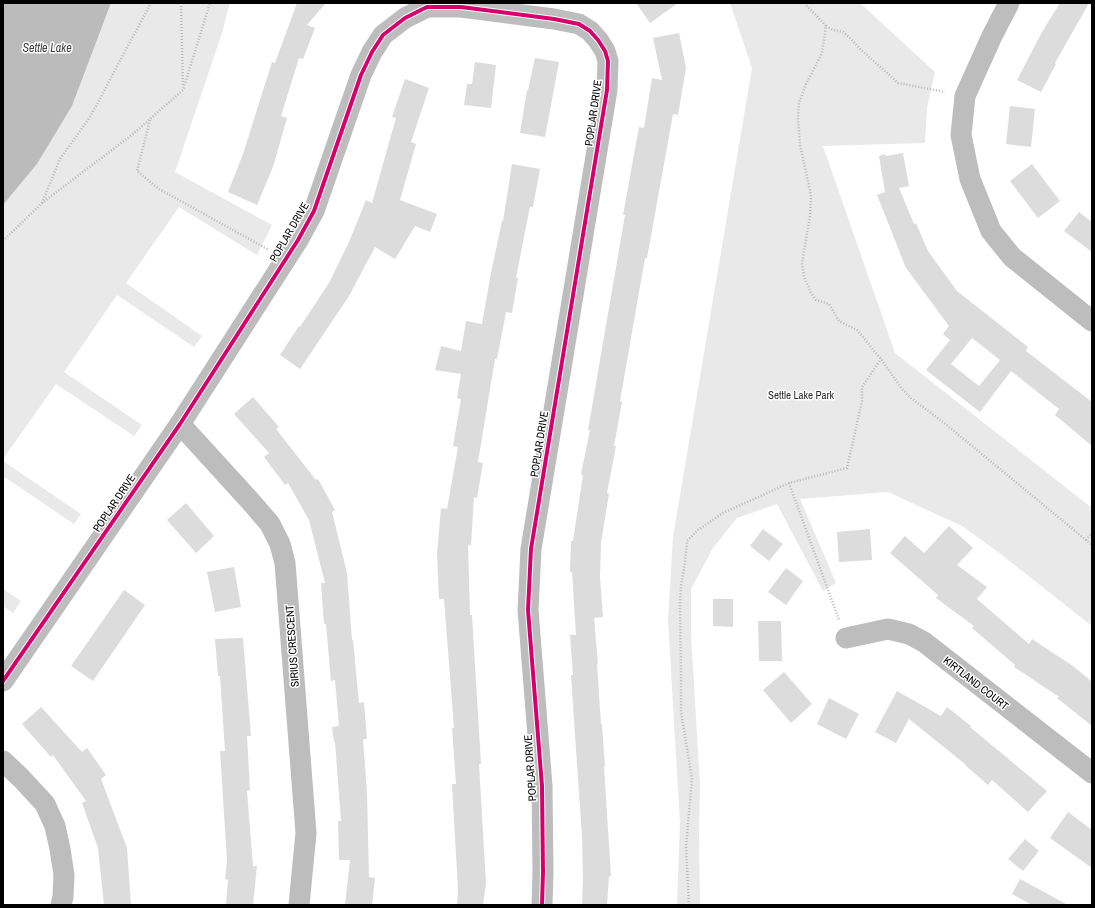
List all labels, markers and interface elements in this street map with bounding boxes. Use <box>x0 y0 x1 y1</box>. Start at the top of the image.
water label: Settle Lake <box>22 40 72 56</box>
street label: POPLAR DRIVE <box>581 79 605 147</box>
street label: POPLAR DRIVE <box>266 200 312 264</box>
park label: Settle Lake Park <box>768 388 835 402</box>
street label: POPLAR DRIVE <box>527 410 551 478</box>
street label: POPLAR DRIVE <box>90 471 138 535</box>
street label: SIRIUS CRESCENT <box>282 604 302 687</box>
street label: KIRTLAND COURT <box>941 653 1012 713</box>
street label: POPLAR DRIVE <box>521 734 539 802</box>

